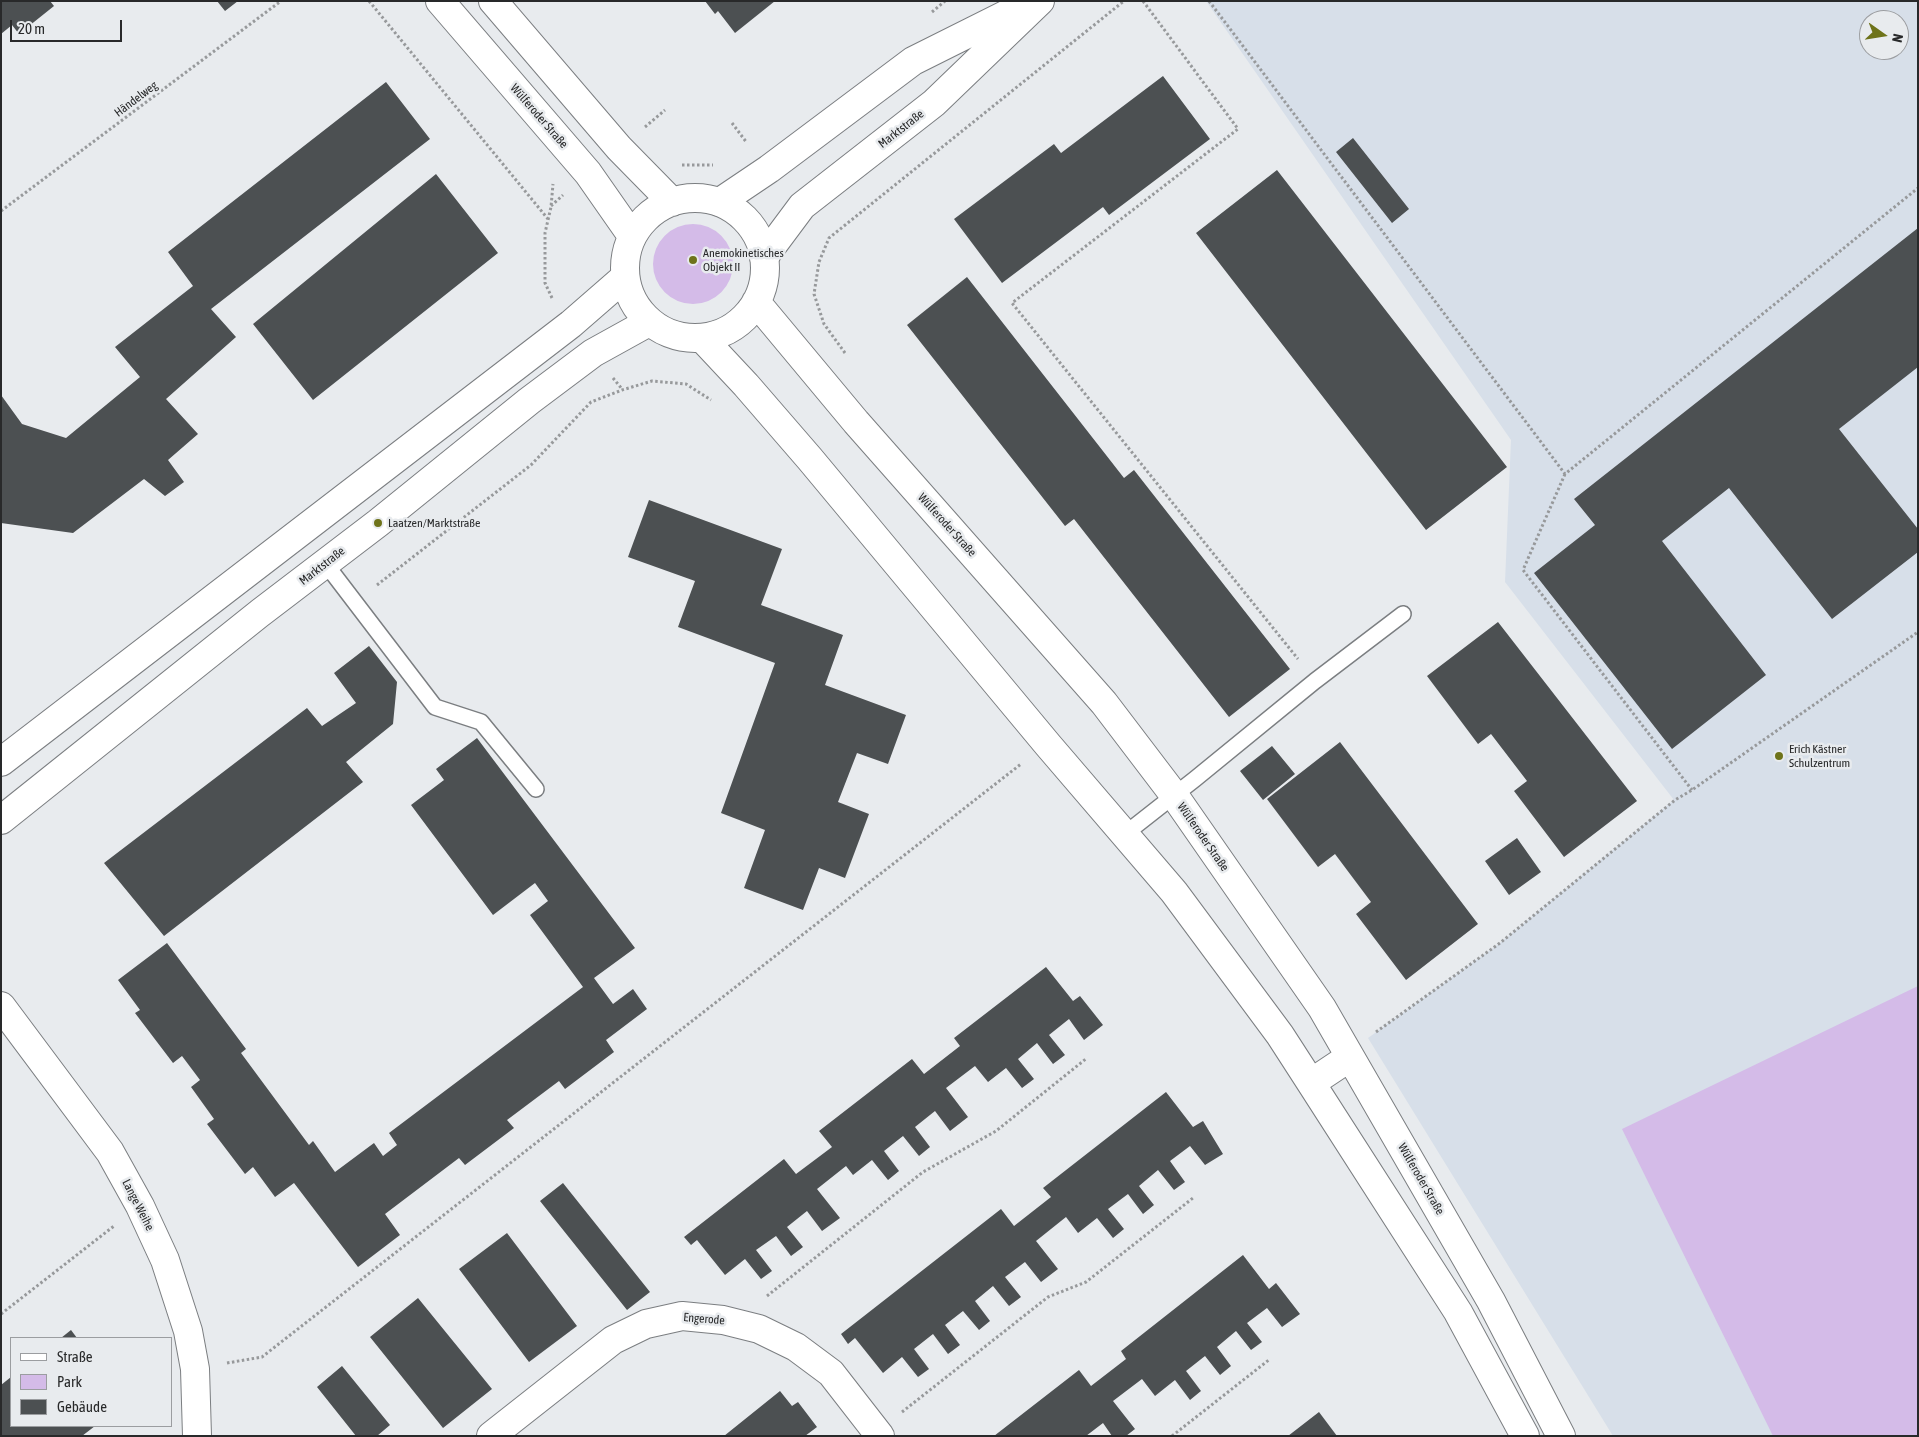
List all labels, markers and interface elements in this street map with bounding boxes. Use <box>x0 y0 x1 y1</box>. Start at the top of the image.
scale bar <box>12 10 125 42</box>
north arrow <box>1859 10 1909 60</box>
text: 20 m <box>18 20 45 37</box>
text: N <box>1889 32 1906 44</box>
street label: Händelweg <box>112 78 160 120</box>
street label: Wülferoder Straße <box>507 81 571 151</box>
street label: Marktstraße <box>875 107 927 151</box>
place label: Anemokinetisches Objekt II <box>703 246 784 274</box>
marker: Anemokinetisches Objekt II <box>687 254 699 266</box>
street label: Wülferoder Straße <box>915 490 979 560</box>
place label: Laatzen/Marktstraße <box>388 516 480 530</box>
marker: Laatzen/Marktstraße <box>372 517 384 529</box>
street label: Marktstraße <box>296 544 348 588</box>
place label: Erich Kästner Schulzentrum <box>1789 742 1850 770</box>
marker: Erich Kästner Schulzentrum <box>1773 750 1785 762</box>
street label: Wülferoder Straße <box>1174 800 1232 874</box>
street label: Wülferoder Straße <box>1395 1141 1447 1217</box>
street label: Lange Weihe <box>119 1177 157 1233</box>
street label: Engerode <box>683 1310 725 1328</box>
legend <box>10 1337 172 1427</box>
text: Straße <box>57 1348 93 1365</box>
text: Park <box>57 1373 82 1390</box>
text: Gebäude <box>57 1398 107 1415</box>

